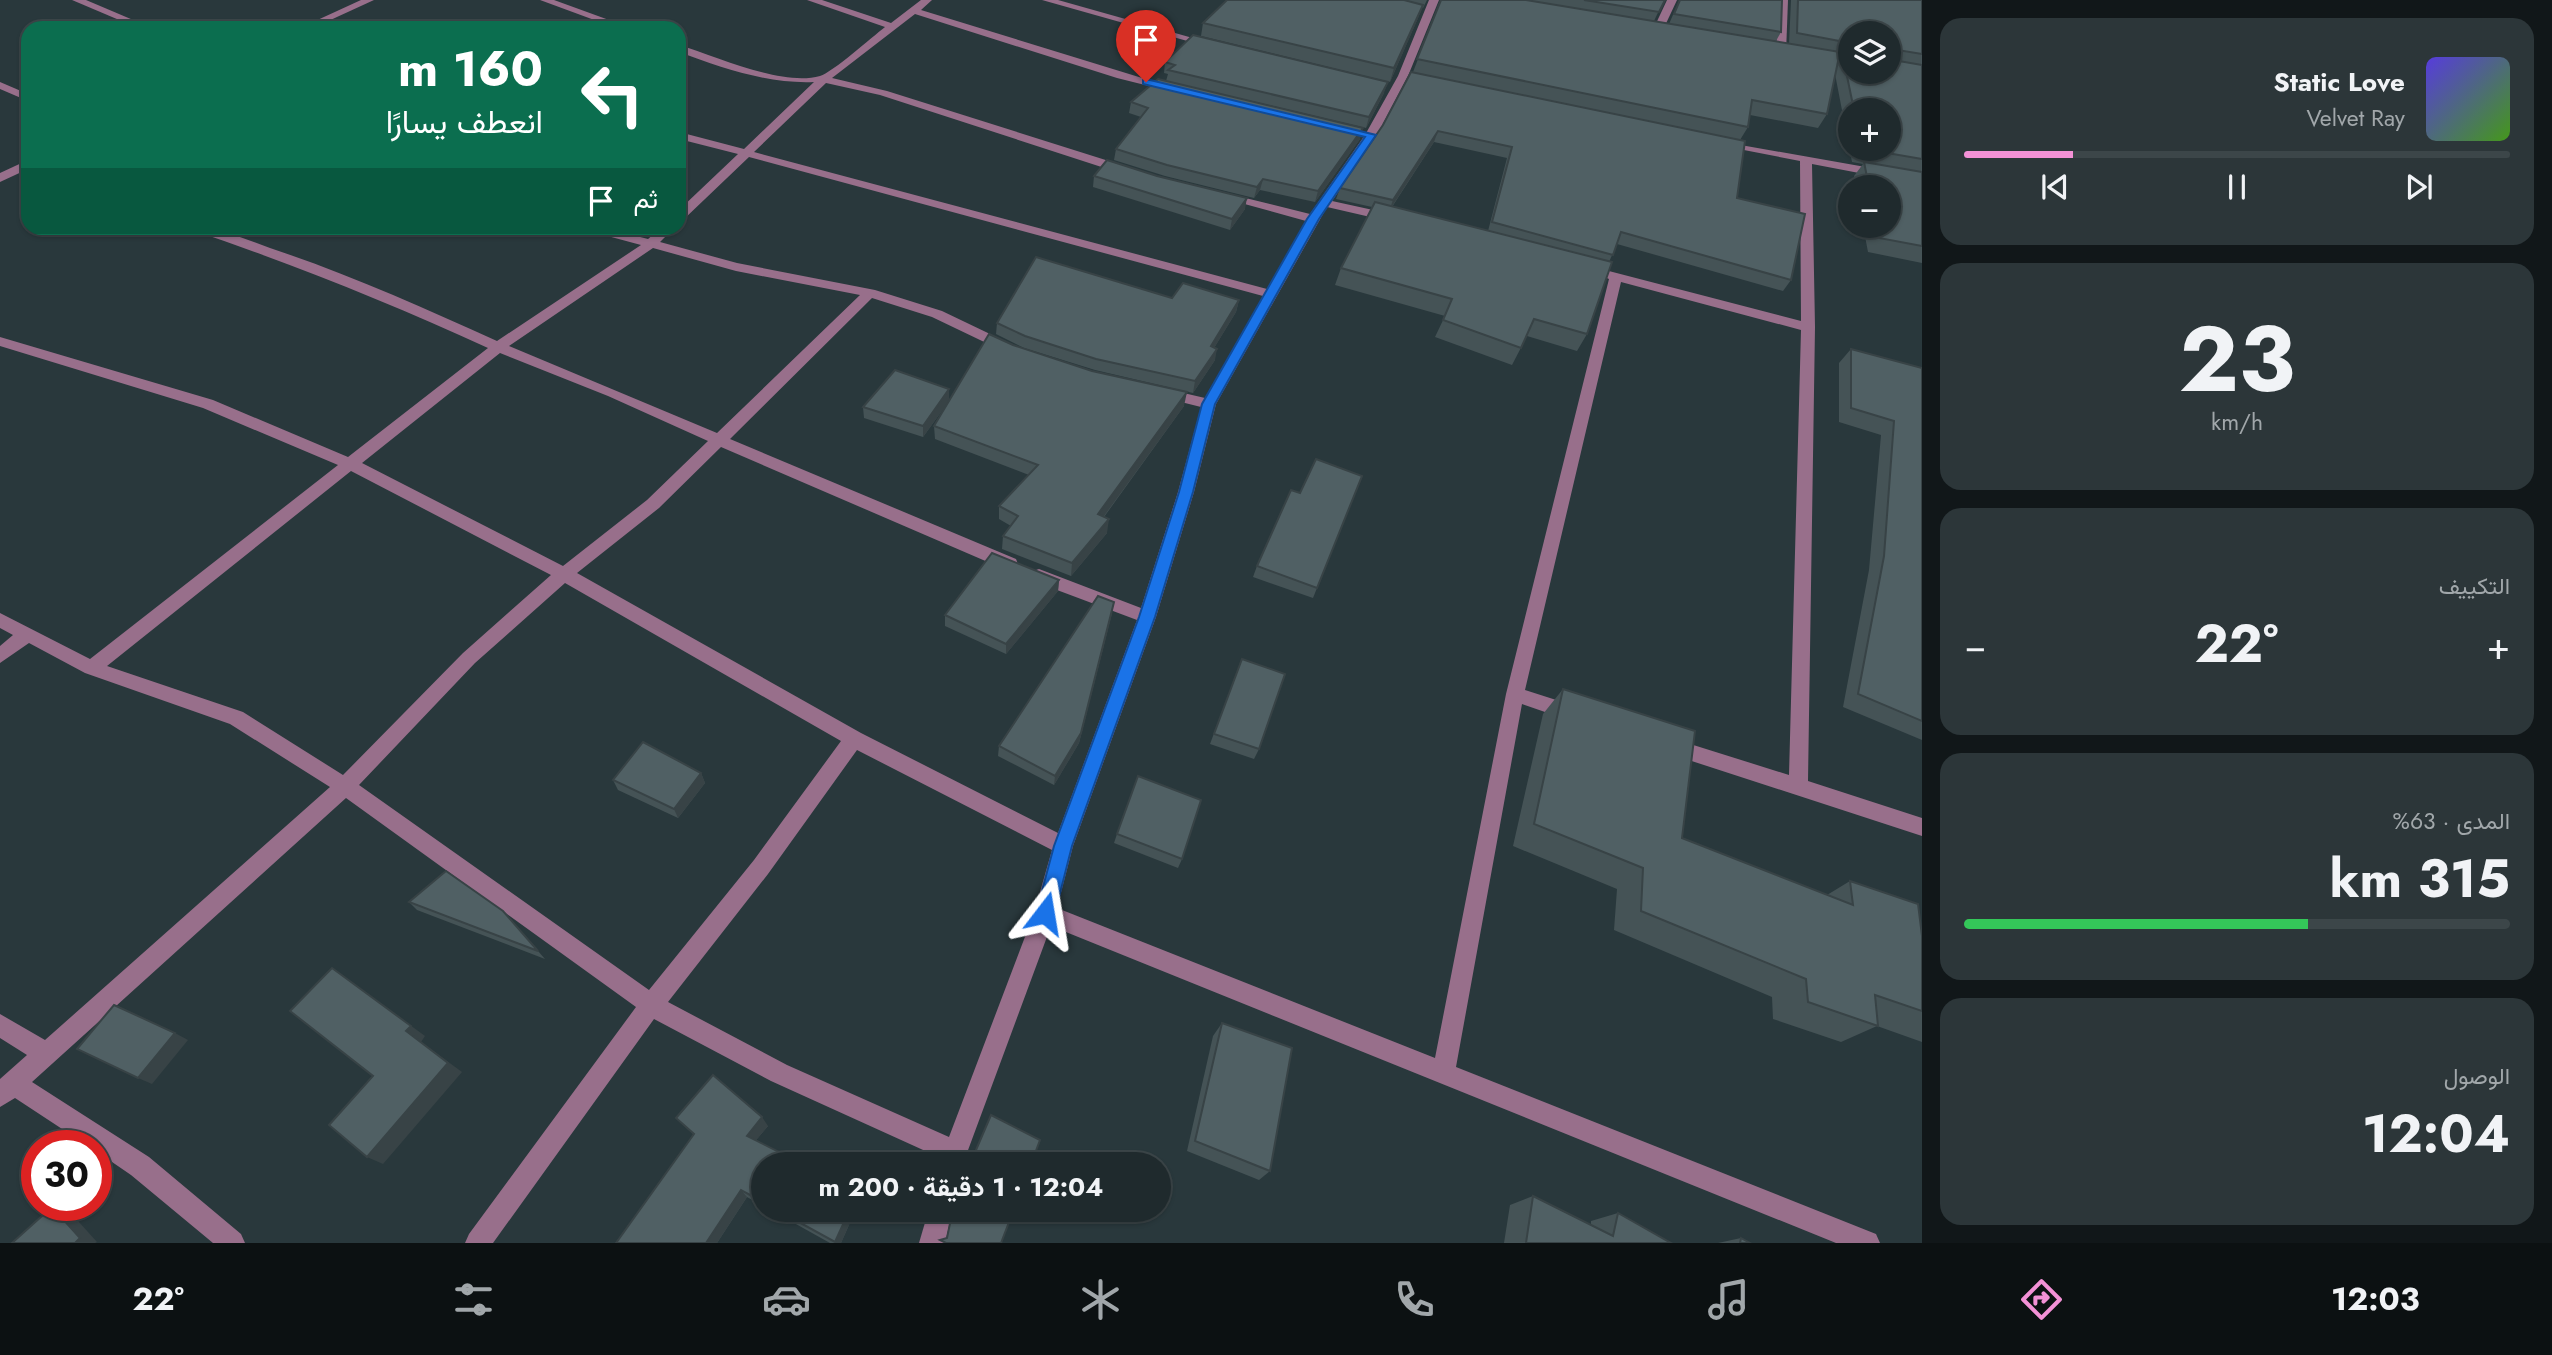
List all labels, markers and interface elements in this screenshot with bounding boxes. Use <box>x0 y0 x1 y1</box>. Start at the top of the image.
pin <box>1116 10 1176 82</box>
icon: arrive <box>1127 21 1165 59</box>
map controls <box>1838 21 1901 238</box>
button: layers <box>1838 21 1901 84</box>
text: 160 m <box>398 34 543 104</box>
icon: left <box>567 49 658 140</box>
text: Static Love <box>2273 63 2405 101</box>
button: + <box>1838 98 1901 161</box>
text: انعطف يسارًا <box>386 99 543 145</box>
text: Velvet Ray <box>2307 101 2405 135</box>
icon: previous <box>2036 168 2074 206</box>
icon: pause <box>2218 168 2256 206</box>
icon: next <box>2400 168 2438 206</box>
button: − <box>1838 175 1901 238</box>
text: ثم <box>634 180 658 218</box>
icon: arrive <box>582 182 620 220</box>
text: 23 <box>2179 294 2295 425</box>
text: km/h <box>2211 405 2263 439</box>
text: التكييف <box>2439 569 2510 603</box>
text: 22° <box>2195 606 2278 682</box>
text: − <box>1964 618 1986 673</box>
text: + <box>2487 618 2510 673</box>
text: المدى · 63% <box>2393 804 2510 838</box>
text: 315 km <box>2329 841 2510 917</box>
position arrow <box>1008 876 1082 950</box>
text: الوصول <box>2444 1059 2510 1093</box>
text: 12:04 <box>2362 1096 2510 1172</box>
speed limit sign: 30 <box>21 1130 112 1221</box>
text: 12:04 · 1 دقيقة · 200 m <box>819 1168 1103 1206</box>
icon: filters <box>449 1275 498 1324</box>
icon: car <box>762 1275 811 1324</box>
icon: climate <box>1076 1275 1125 1324</box>
icon: phone <box>1390 1275 1439 1324</box>
icon: music <box>1704 1275 1753 1324</box>
icon: directions <box>2017 1275 2066 1324</box>
text: 22° <box>132 1276 184 1322</box>
text: 12:03 <box>2331 1276 2420 1322</box>

